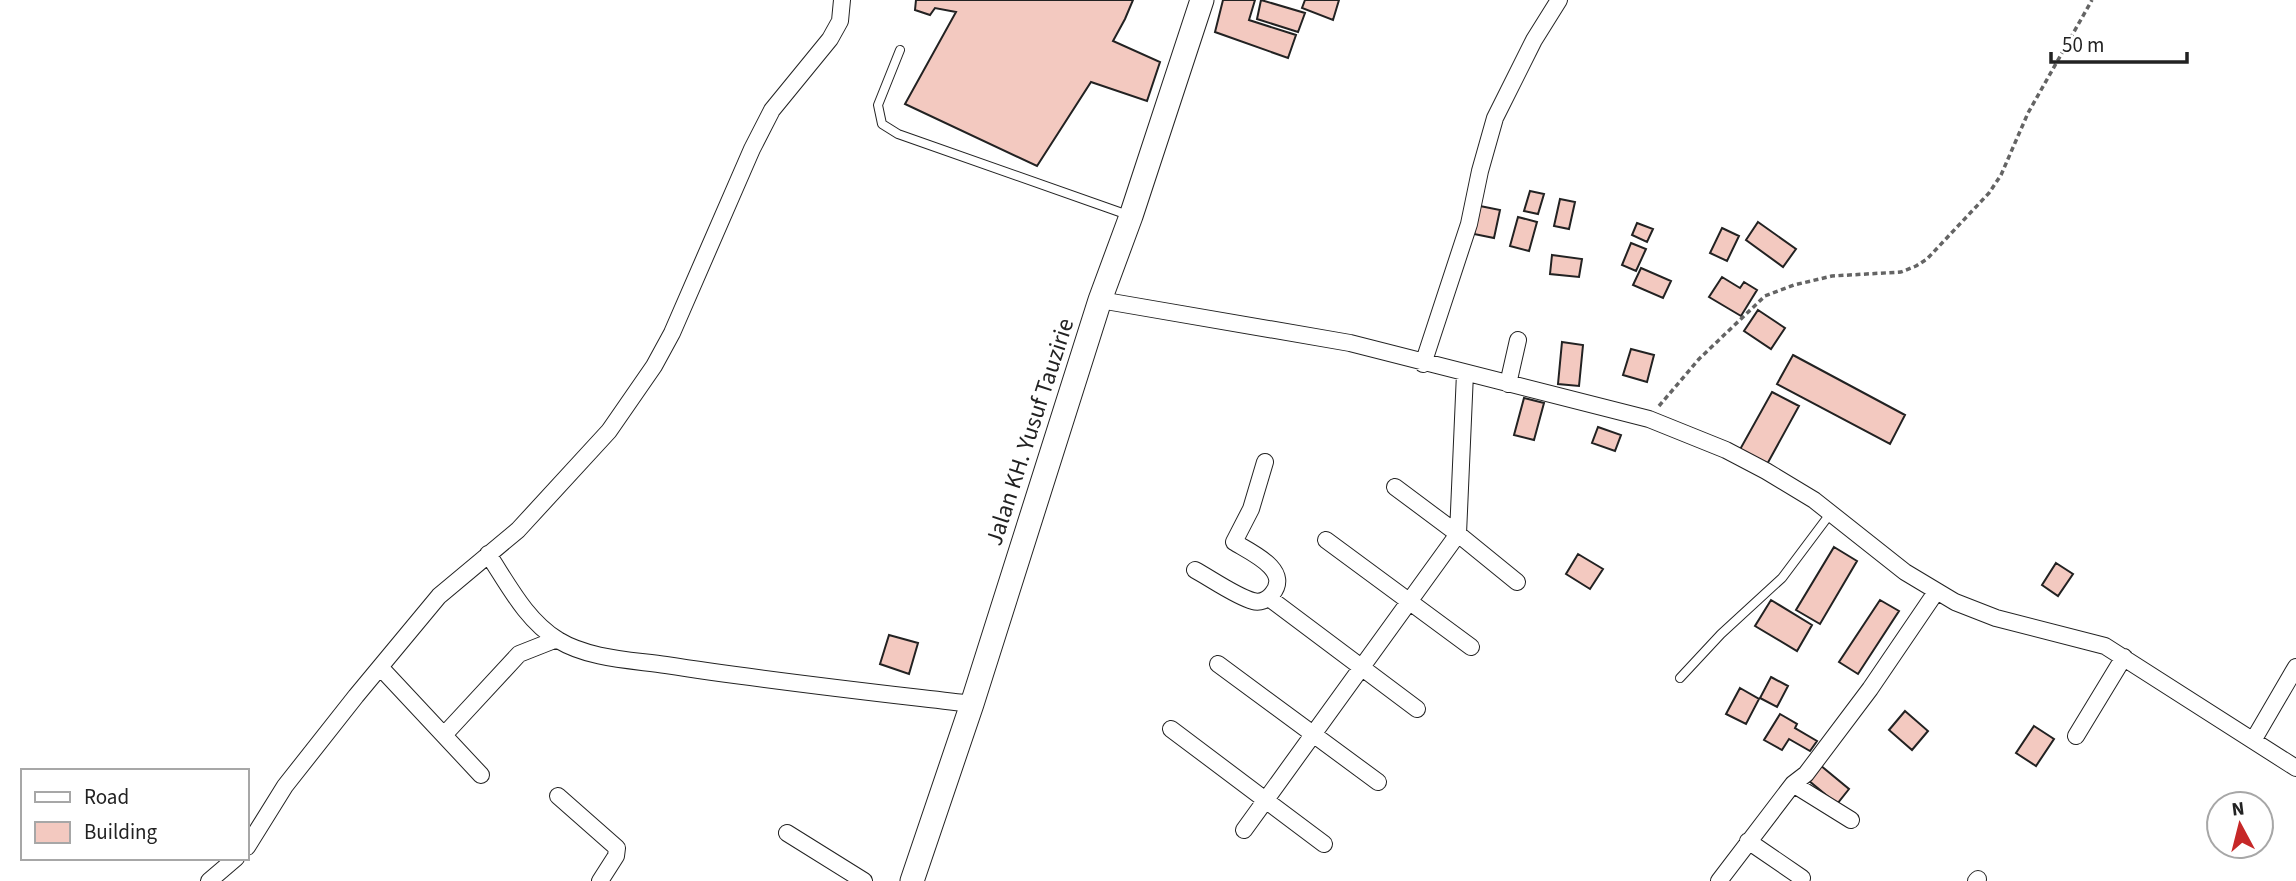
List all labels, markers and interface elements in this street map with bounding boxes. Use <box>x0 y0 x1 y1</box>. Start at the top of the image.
scale bar <box>2051 21 2188 65</box>
text: 50 m <box>2062 30 2104 60</box>
street label: Jalan KH. Yusuf Tauzirie <box>977 314 1083 550</box>
legend <box>21 769 248 860</box>
text: Road <box>84 782 129 812</box>
north arrow <box>2205 790 2275 860</box>
text: N <box>2230 795 2246 824</box>
text: Building <box>84 817 158 847</box>

